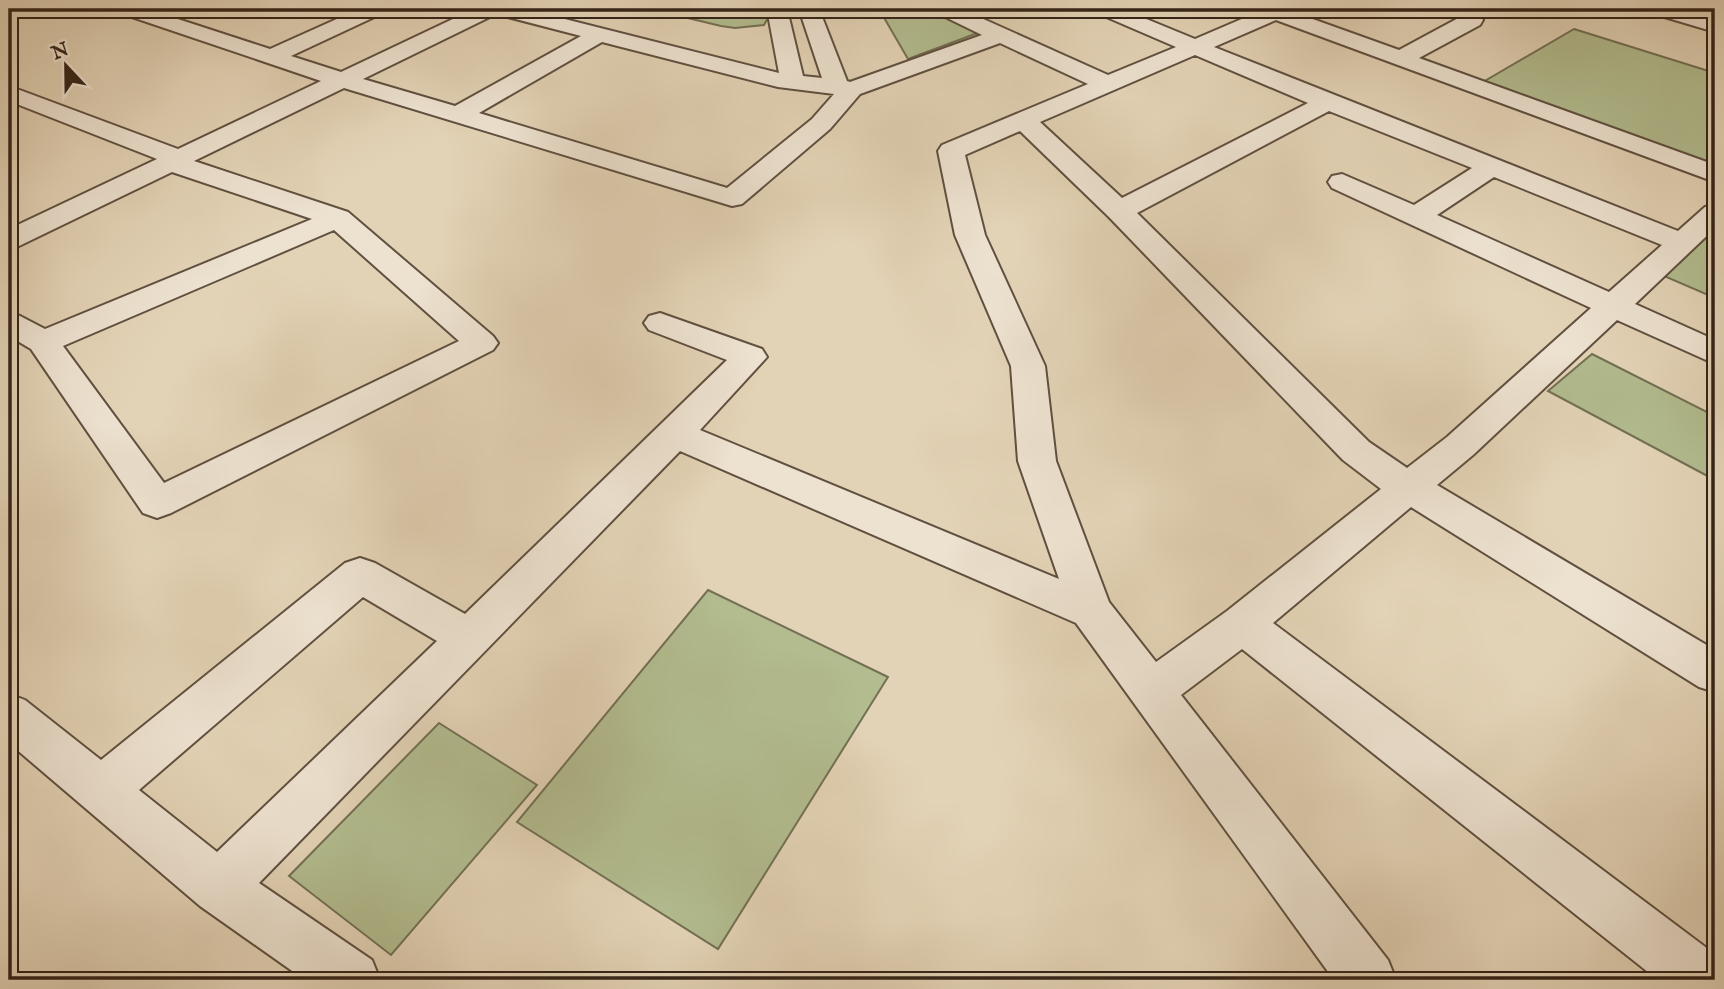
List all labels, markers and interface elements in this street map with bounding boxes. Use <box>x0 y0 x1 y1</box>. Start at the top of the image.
north arrow <box>32 32 102 102</box>
text: N <box>47 38 73 67</box>

